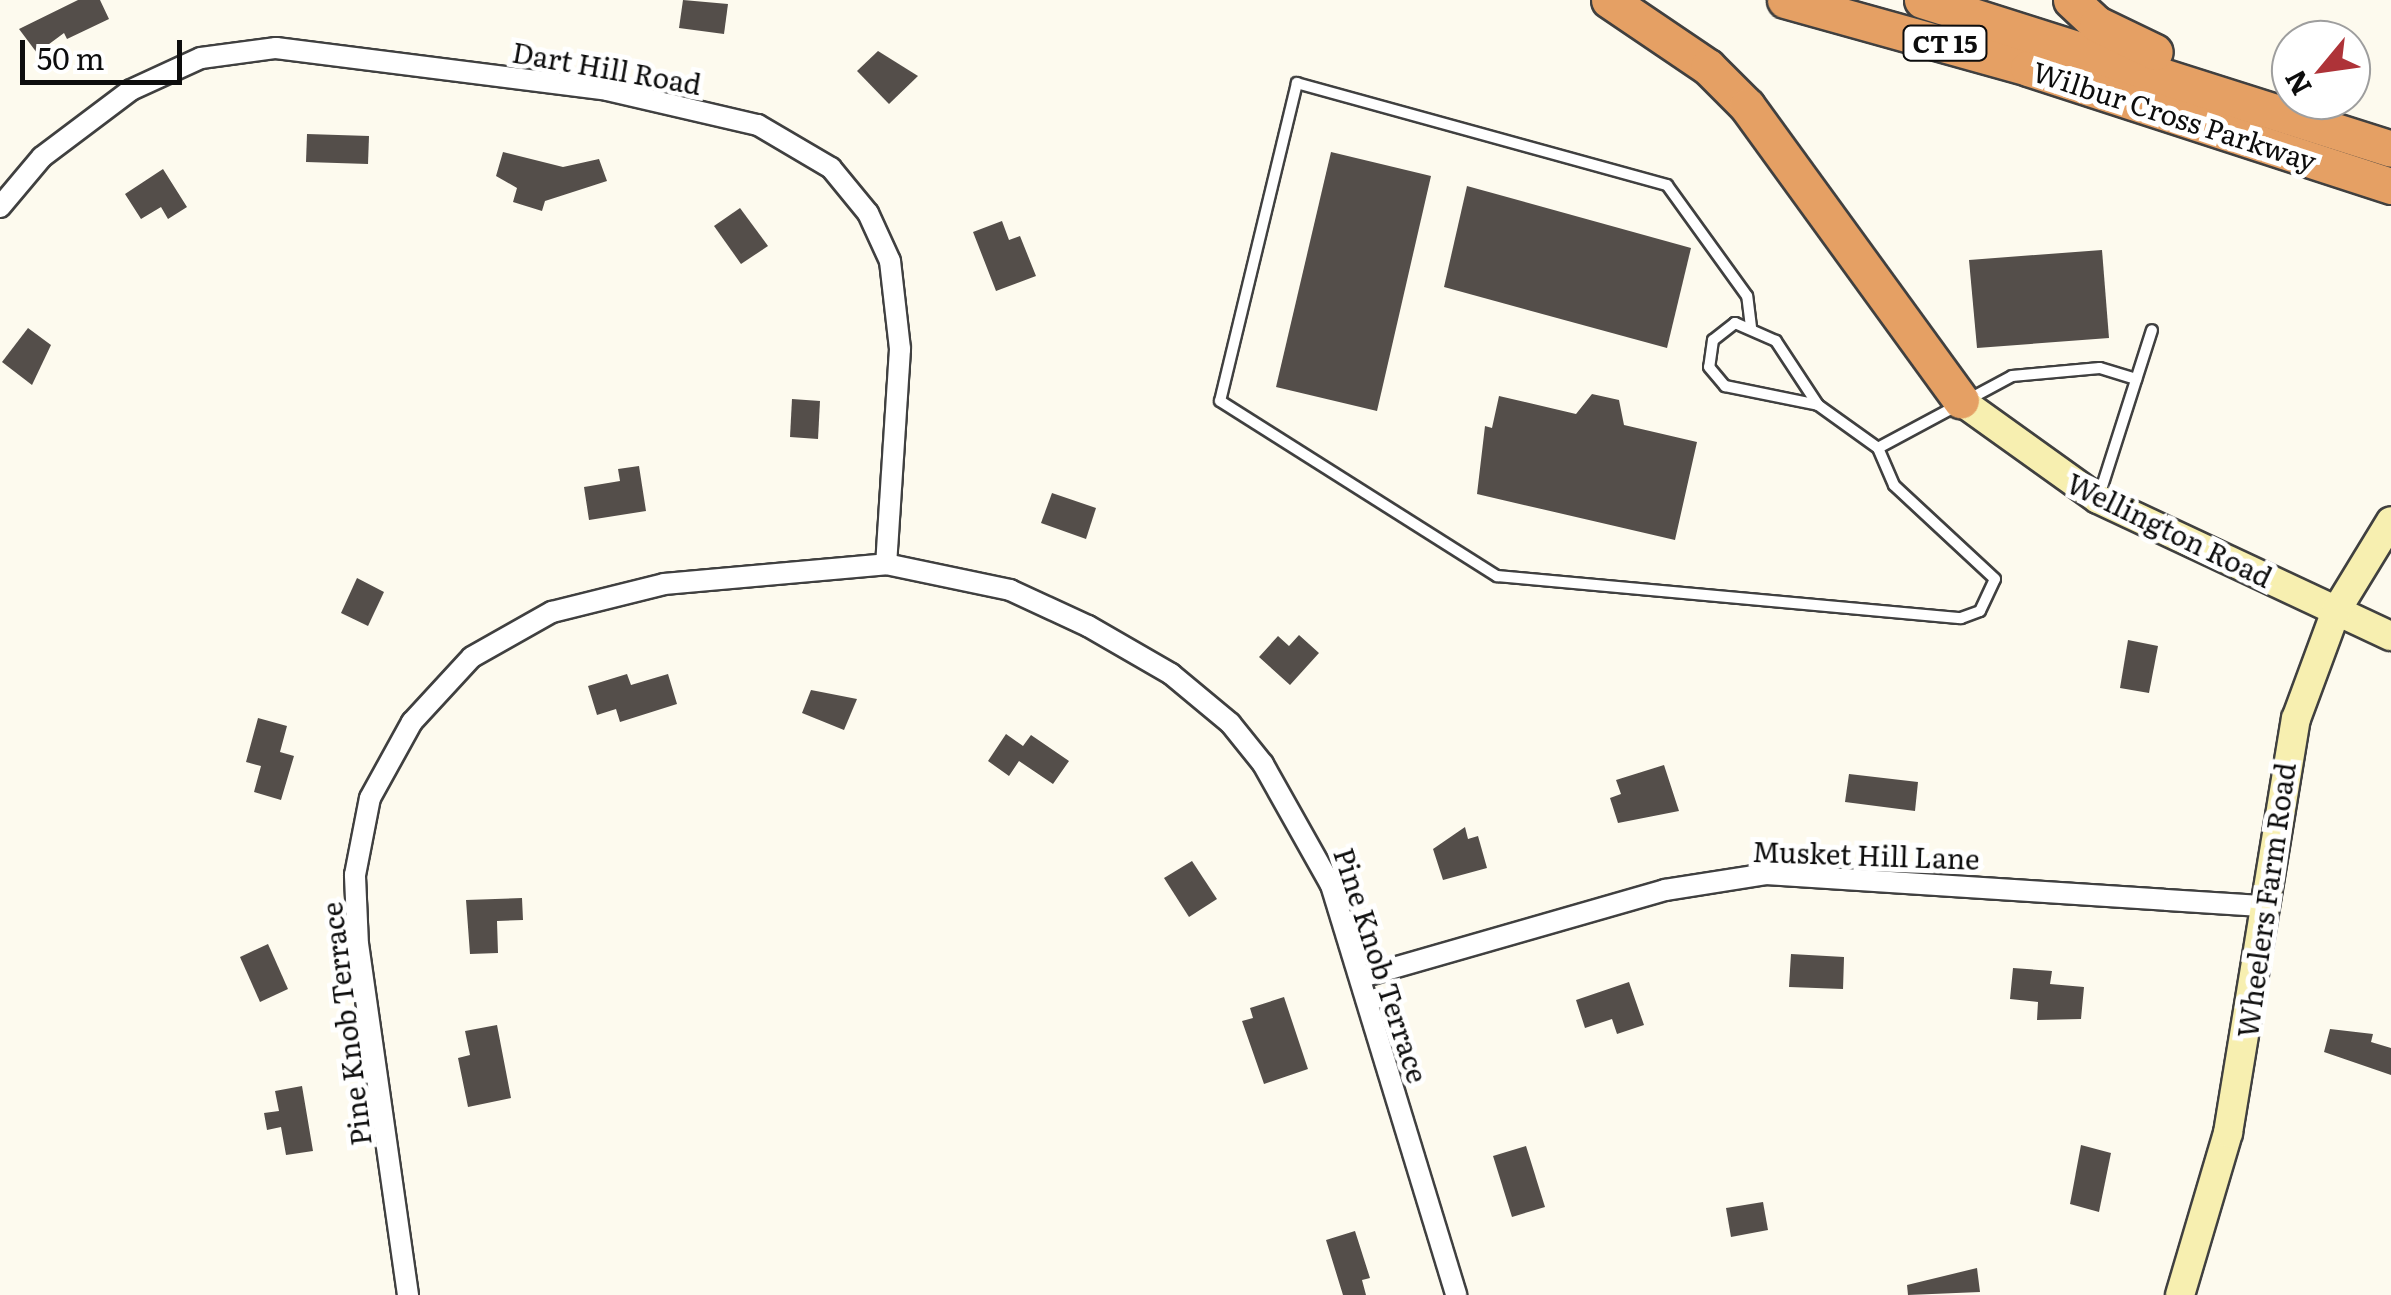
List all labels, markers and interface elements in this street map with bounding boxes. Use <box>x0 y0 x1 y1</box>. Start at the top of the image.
scale bar <box>25 20 188 82</box>
north arrow <box>2271 20 2371 120</box>
road number: CT 15 <box>1900 23 1990 63</box>
street label: Dart Hill Road <box>510 34 704 100</box>
text: 50 m <box>37 35 105 79</box>
street label: Wilbur Cross Parkway <box>2029 53 2321 177</box>
text: N <box>2272 63 2321 104</box>
street label: Wellington Road <box>2062 465 2278 593</box>
street label: Wheelers Farm Road <box>2229 760 2301 1040</box>
street label: Musket Hill Lane <box>1752 833 1980 875</box>
street label: Pine Knob Terrace <box>1328 843 1436 1087</box>
street label: Pine Knob Terrace <box>313 900 377 1148</box>

